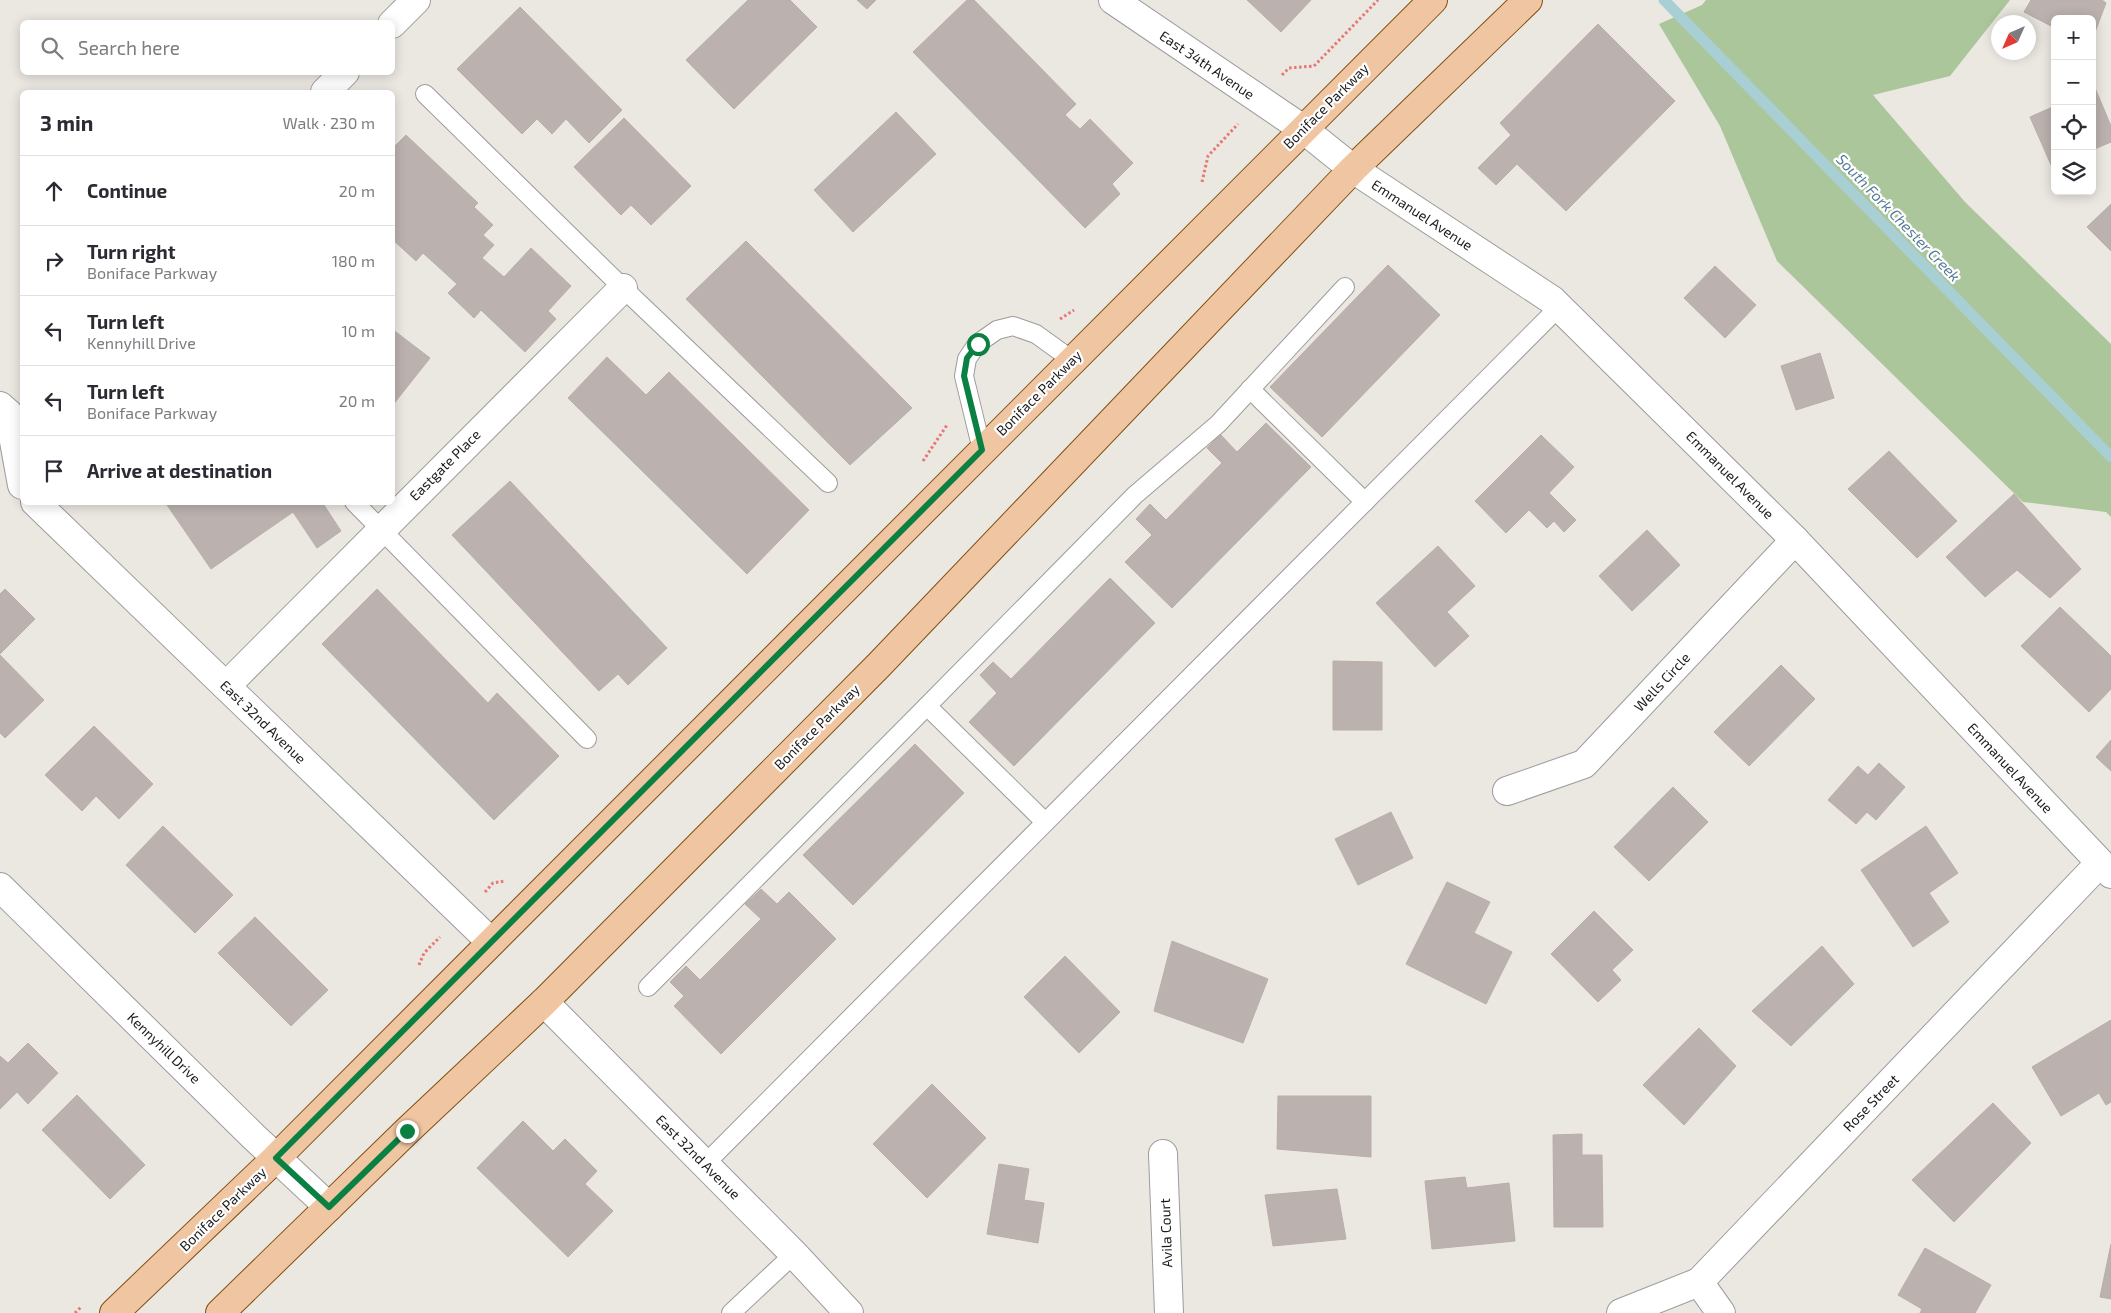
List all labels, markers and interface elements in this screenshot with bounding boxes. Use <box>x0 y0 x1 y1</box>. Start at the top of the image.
north arrow <box>1991 15 2036 60</box>
map controls <box>2051 15 2096 195</box>
button: + <box>2051 15 2096 60</box>
search box <box>20 20 395 75</box>
street label: East 34th Avenue <box>1157 27 1258 103</box>
icon: search <box>38 34 66 62</box>
text: Search here <box>78 36 180 59</box>
street label: Boniface Parkway <box>1279 59 1372 152</box>
button: − <box>2051 60 2096 105</box>
button: locate <box>2051 105 2096 150</box>
text: 3 min <box>40 110 93 135</box>
text: Walk · 230 m <box>282 113 375 132</box>
water label: South Fork Chester Creek <box>1833 150 1964 285</box>
button: layers <box>2051 150 2096 195</box>
street label: Emmanuel Avenue <box>1368 176 1476 254</box>
icon: ahead <box>40 177 68 205</box>
text: Continue <box>87 179 167 202</box>
text: 20 m <box>339 181 375 200</box>
text: Turn right <box>87 240 175 263</box>
icon: right <box>40 247 68 275</box>
text: 180 m <box>332 251 375 270</box>
text: Boniface Parkway <box>87 263 217 282</box>
text: Turn left <box>87 310 164 333</box>
icon: left <box>40 317 68 345</box>
text: 10 m <box>341 321 375 340</box>
text: Kennyhill Drive <box>87 333 196 352</box>
route start <box>967 333 990 356</box>
street label: Boniface Parkway <box>992 346 1085 439</box>
text: Turn left <box>87 380 164 403</box>
icon: left <box>40 387 68 415</box>
text: 20 m <box>339 391 375 410</box>
text: Boniface Parkway <box>87 403 217 422</box>
street label: Eastgate Place <box>405 425 484 504</box>
street label: Emmanuel Avenue <box>1683 427 1778 522</box>
icon: arrive <box>40 457 68 485</box>
text: Arrive at destination <box>87 459 272 482</box>
street label: Wells Circle <box>1630 649 1693 715</box>
street label: East 32nd Avenue <box>217 676 310 767</box>
street label: Boniface Parkway <box>770 680 863 773</box>
street label: Emmanuel Avenue <box>1964 719 2057 816</box>
street label: Kennyhill Drive <box>124 1008 204 1087</box>
street label: Rose Street <box>1839 1070 1902 1135</box>
street label: East 32nd Avenue <box>653 1111 744 1202</box>
route end <box>396 1120 419 1143</box>
street label: Boniface Parkway <box>176 1163 270 1254</box>
street label: Avila Court <box>1156 1198 1175 1268</box>

